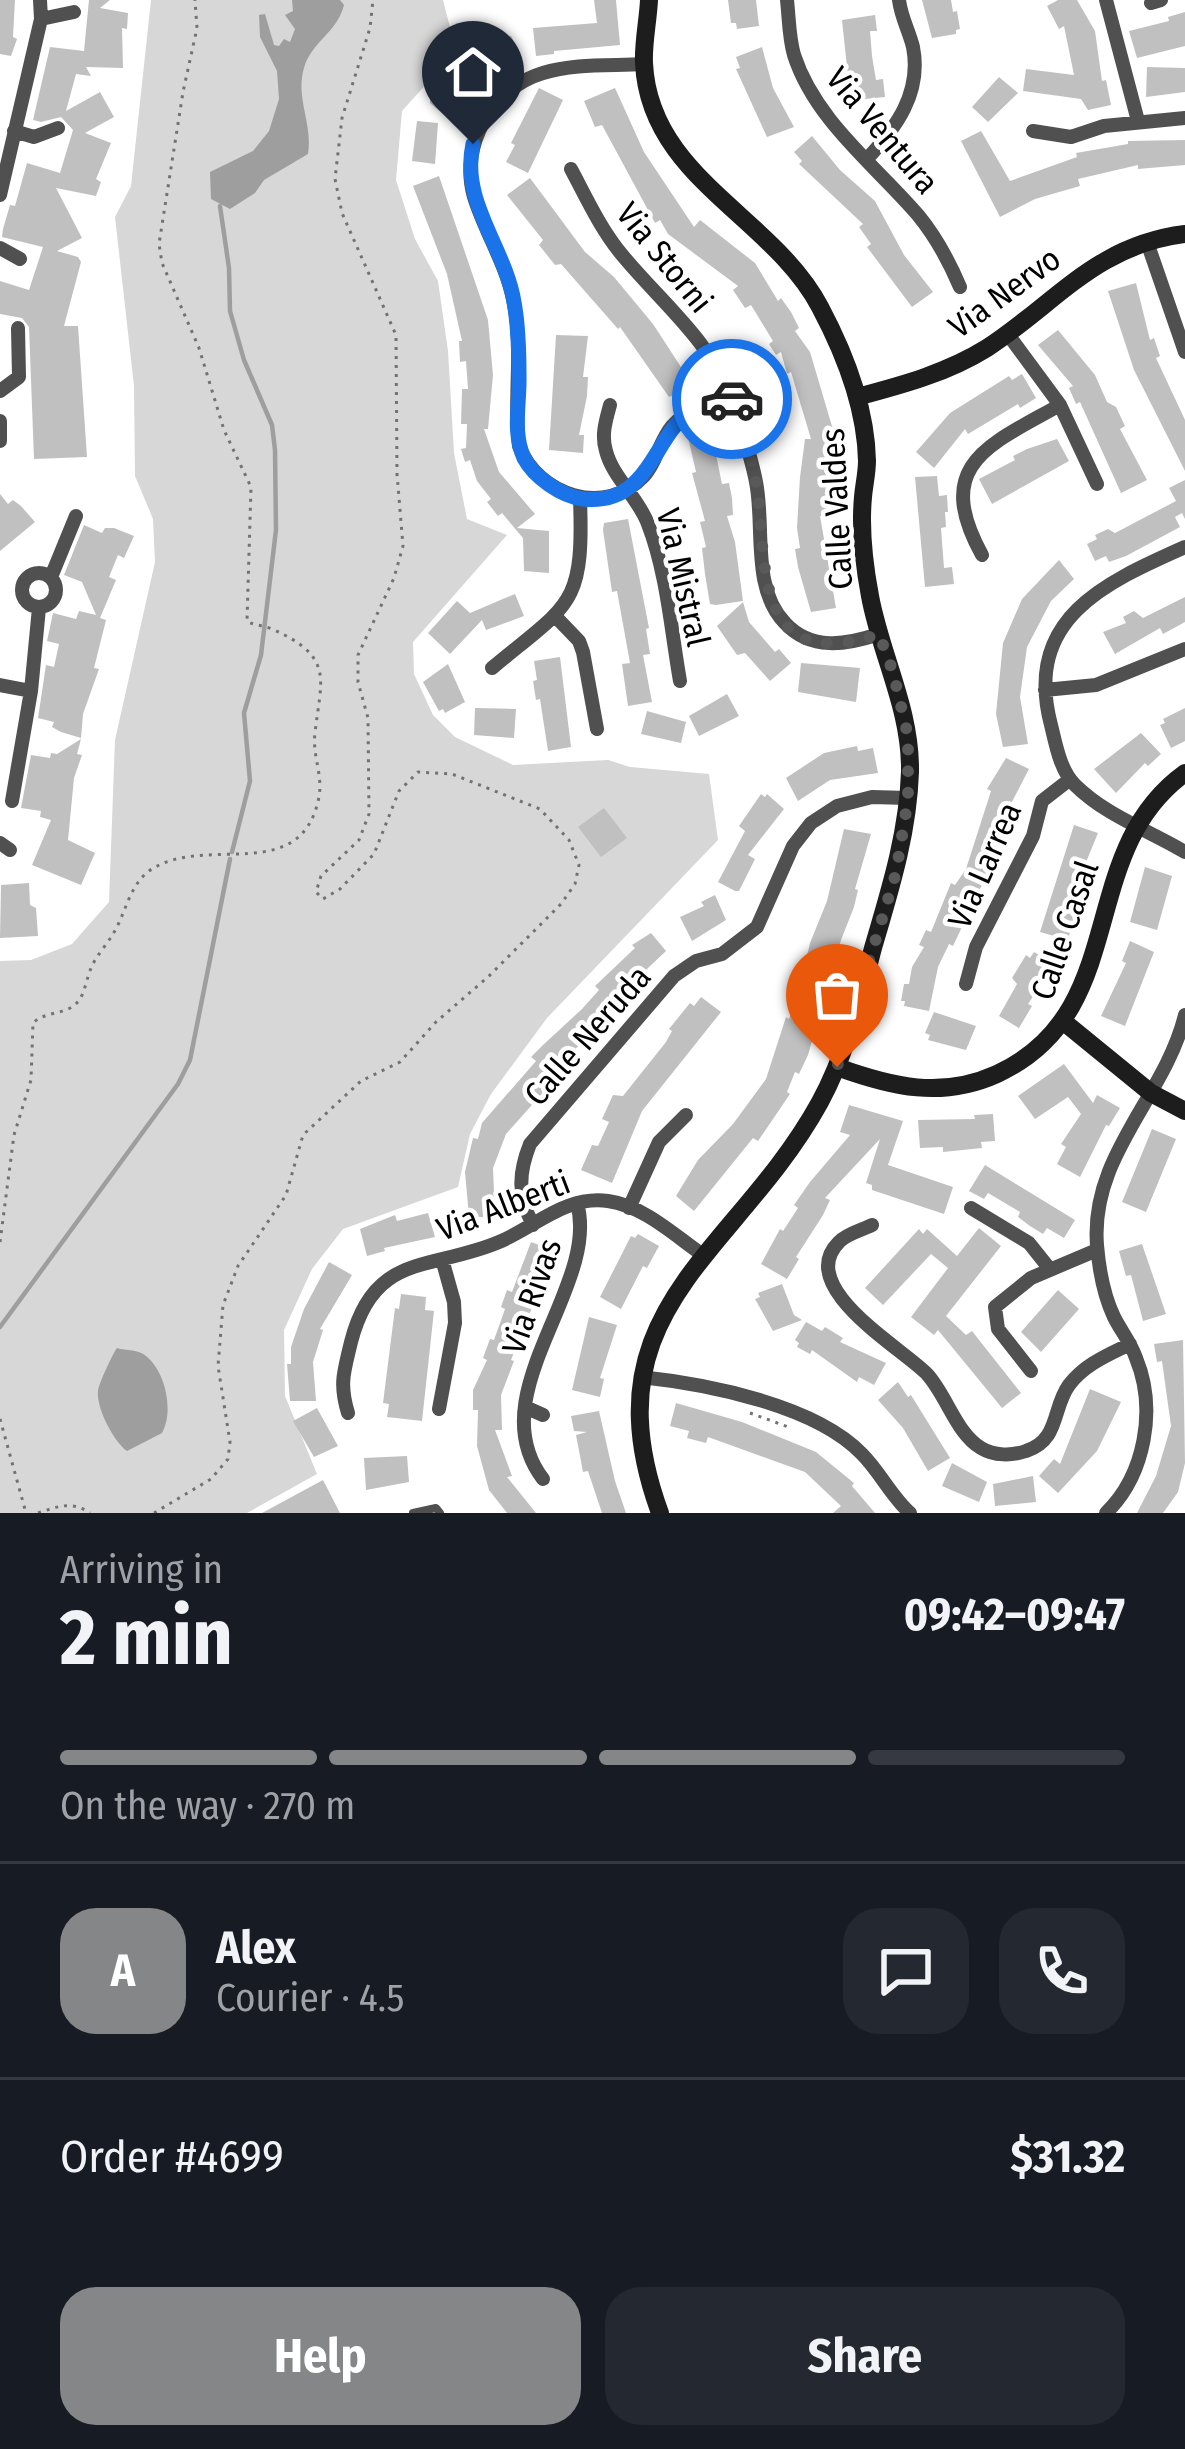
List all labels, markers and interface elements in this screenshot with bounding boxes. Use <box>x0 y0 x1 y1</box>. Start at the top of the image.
pin <box>422 21.0 524 144</box>
icon: home <box>440 39 506 105</box>
street label: Via Ventura <box>818 59 947 202</box>
street label: Via Storni <box>608 194 721 321</box>
street label: Via Nervo <box>941 239 1068 347</box>
courier <box>672 339 792 459</box>
icon: car <box>699 366 765 432</box>
street label: Calle Valdes <box>813 427 861 591</box>
street label: Via Mistral <box>648 504 718 651</box>
street label: Via Larrea <box>939 796 1030 935</box>
street label: Calle Casal <box>1023 855 1107 1005</box>
pin <box>786 944 888 1067</box>
street label: Calle Neruda <box>516 957 659 1114</box>
icon: bag <box>804 962 870 1028</box>
street label: Via Alberti <box>431 1162 576 1250</box>
street label: Via Rivas <box>494 1233 570 1359</box>
text: Arriving in <box>60 1547 223 1593</box>
text: 09:42–09:47 <box>904 1588 1125 1642</box>
text: 2 min <box>60 1591 233 1685</box>
text: On the way · 270 m <box>60 1783 355 1829</box>
button: chat <box>843 1908 969 2034</box>
button: phone <box>999 1908 1125 2034</box>
text: Alex <box>216 1921 296 1975</box>
text: A <box>111 1944 135 1998</box>
text: Courier · 4.5 <box>216 1975 404 2021</box>
text: Order #4699 <box>60 2130 284 2184</box>
text: $31.32 <box>1010 2130 1125 2184</box>
button: Help <box>60 2287 581 2425</box>
button: Share <box>605 2287 1125 2425</box>

